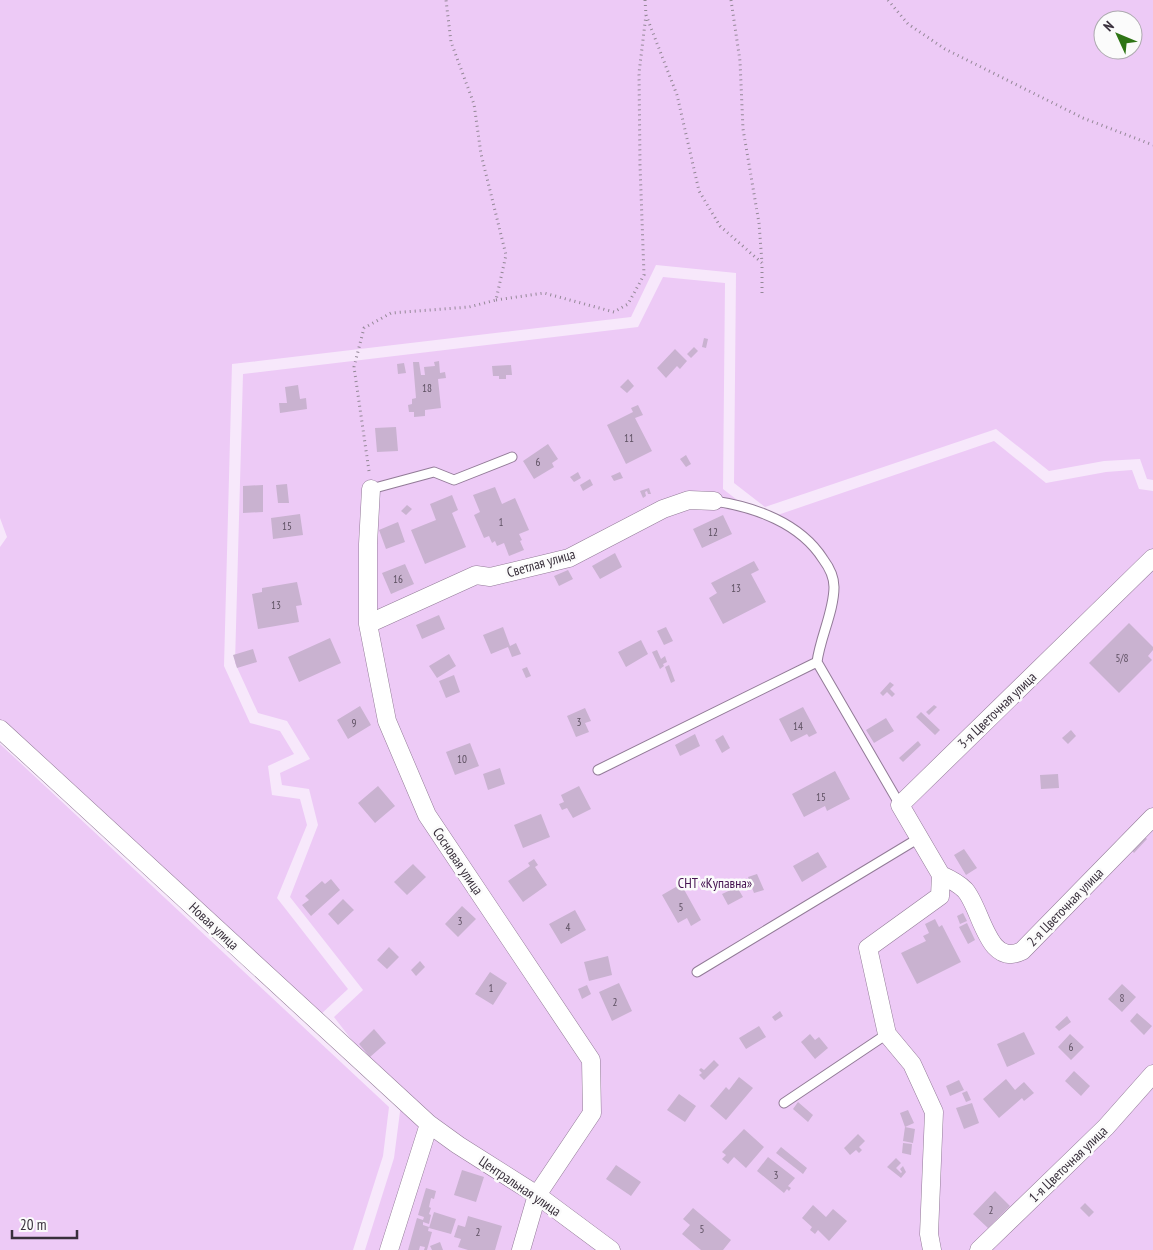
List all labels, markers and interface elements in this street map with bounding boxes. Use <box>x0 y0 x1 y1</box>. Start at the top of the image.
north arrow <box>1093 10 1143 60</box>
text: N <box>1100 17 1118 35</box>
house number: 18 <box>422 381 432 395</box>
house number: 11 <box>624 431 634 445</box>
house number: 6 <box>536 455 541 469</box>
house number: 1 <box>499 515 504 529</box>
house number: 15 <box>282 519 292 533</box>
house number: 12 <box>708 525 718 539</box>
street label: Светлая улица <box>505 545 577 581</box>
house number: 16 <box>393 572 403 586</box>
house number: 13 <box>731 581 741 595</box>
house number: 13 <box>271 598 281 612</box>
house number: 5/8 <box>1115 651 1129 665</box>
street label: 3-я Цветочная улица <box>954 668 1040 752</box>
house number: 3 <box>577 715 582 729</box>
house number: 9 <box>352 716 357 730</box>
house number: 14 <box>793 719 803 733</box>
house number: 10 <box>457 752 467 766</box>
house number: 15 <box>816 790 826 804</box>
street label: Сосновая улица <box>429 824 487 898</box>
street label: 2-я Цветочная улица <box>1023 864 1107 950</box>
park label: СНТ «Купавна» <box>678 874 752 892</box>
street label: Новая улица <box>185 898 243 954</box>
house number: 5 <box>679 900 684 914</box>
house number: 3 <box>458 914 463 928</box>
house number: 4 <box>566 920 571 934</box>
house number: 1 <box>489 981 494 995</box>
house number: 8 <box>1120 991 1125 1005</box>
house number: 2 <box>613 995 618 1009</box>
house number: 6 <box>1069 1040 1074 1054</box>
street label: 1-я Цветочная улица <box>1025 1122 1111 1206</box>
street label: Центральная улица <box>476 1152 564 1220</box>
house number: 3 <box>774 1168 779 1182</box>
house number: 2 <box>989 1203 994 1217</box>
scale bar <box>12 1208 78 1240</box>
text: 20 m <box>20 1215 46 1234</box>
house number: 5 <box>700 1222 705 1236</box>
house number: 2 <box>476 1225 481 1239</box>

